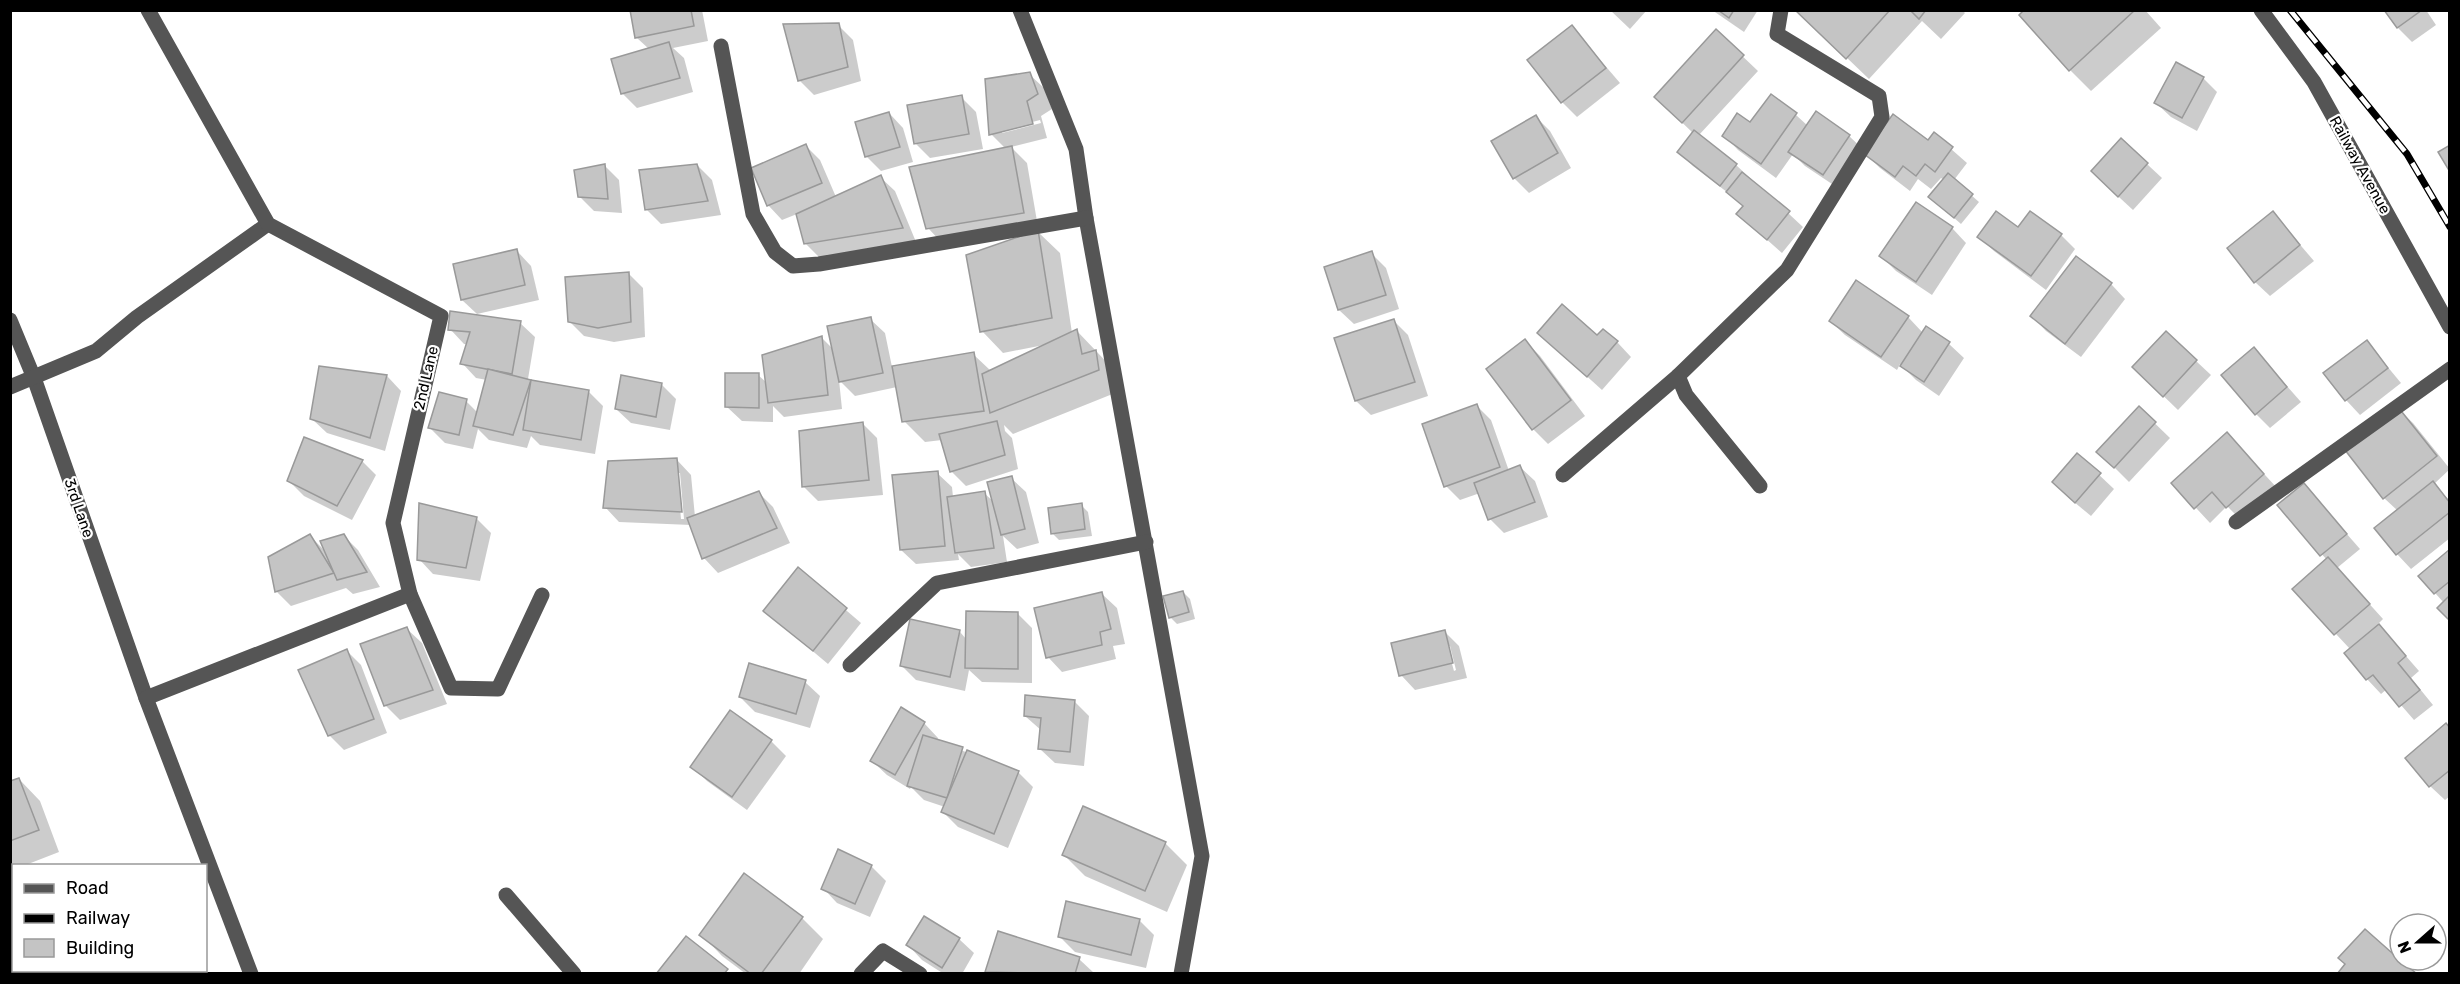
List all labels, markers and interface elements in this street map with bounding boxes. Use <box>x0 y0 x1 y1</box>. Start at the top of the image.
street label: Railway Avenue <box>2326 113 2394 217</box>
street label: 2nd Lane <box>410 344 442 412</box>
street label: 3rd Lane <box>60 476 98 540</box>
legend <box>12 864 207 972</box>
text: Road <box>66 877 109 899</box>
text: Railway <box>66 907 130 929</box>
north arrow <box>2388 912 2448 972</box>
text: Building <box>66 937 134 959</box>
text: N <box>2394 938 2415 956</box>

